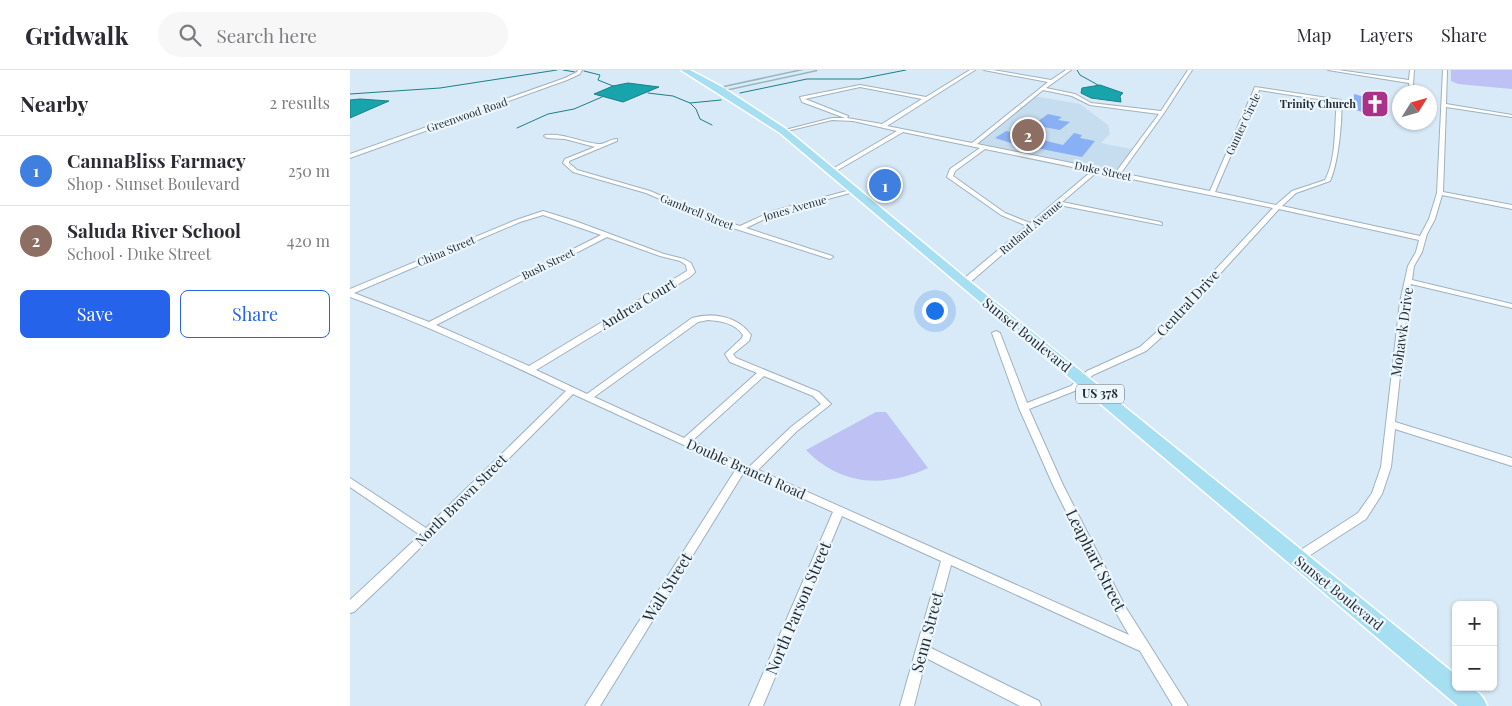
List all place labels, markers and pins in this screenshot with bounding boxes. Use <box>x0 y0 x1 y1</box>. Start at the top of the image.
church icon: Trinity Church <box>1360 89 1390 119</box>
place label: Trinity Church <box>1280 96 1356 111</box>
pin: 2 <box>1012 116 1044 154</box>
pin: 1 <box>869 166 901 204</box>

